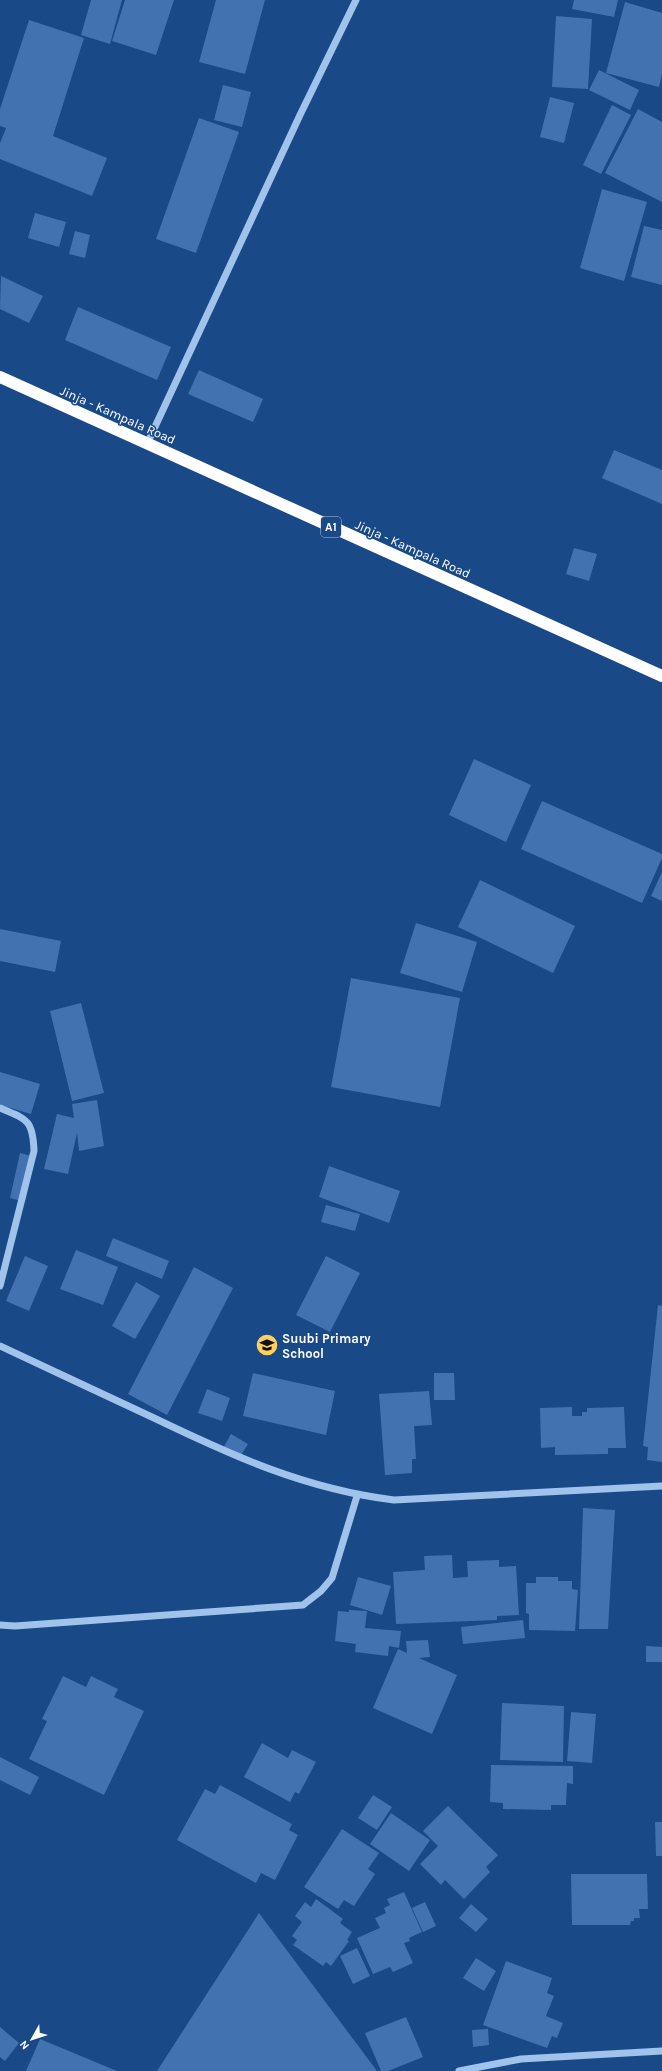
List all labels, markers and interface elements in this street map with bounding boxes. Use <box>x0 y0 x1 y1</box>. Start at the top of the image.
street label: Jinja - Kampala Road <box>58 383 178 447</box>
road number: A1 <box>321 517 341 537</box>
street label: Jinja - Kampala Road <box>353 517 473 581</box>
place label: Suubi Primary School <box>282 1331 371 1361</box>
school or university icon: Suubi Primary School <box>254 1332 280 1358</box>
north arrow <box>12 2019 52 2059</box>
text: N <box>17 2038 32 2052</box>

